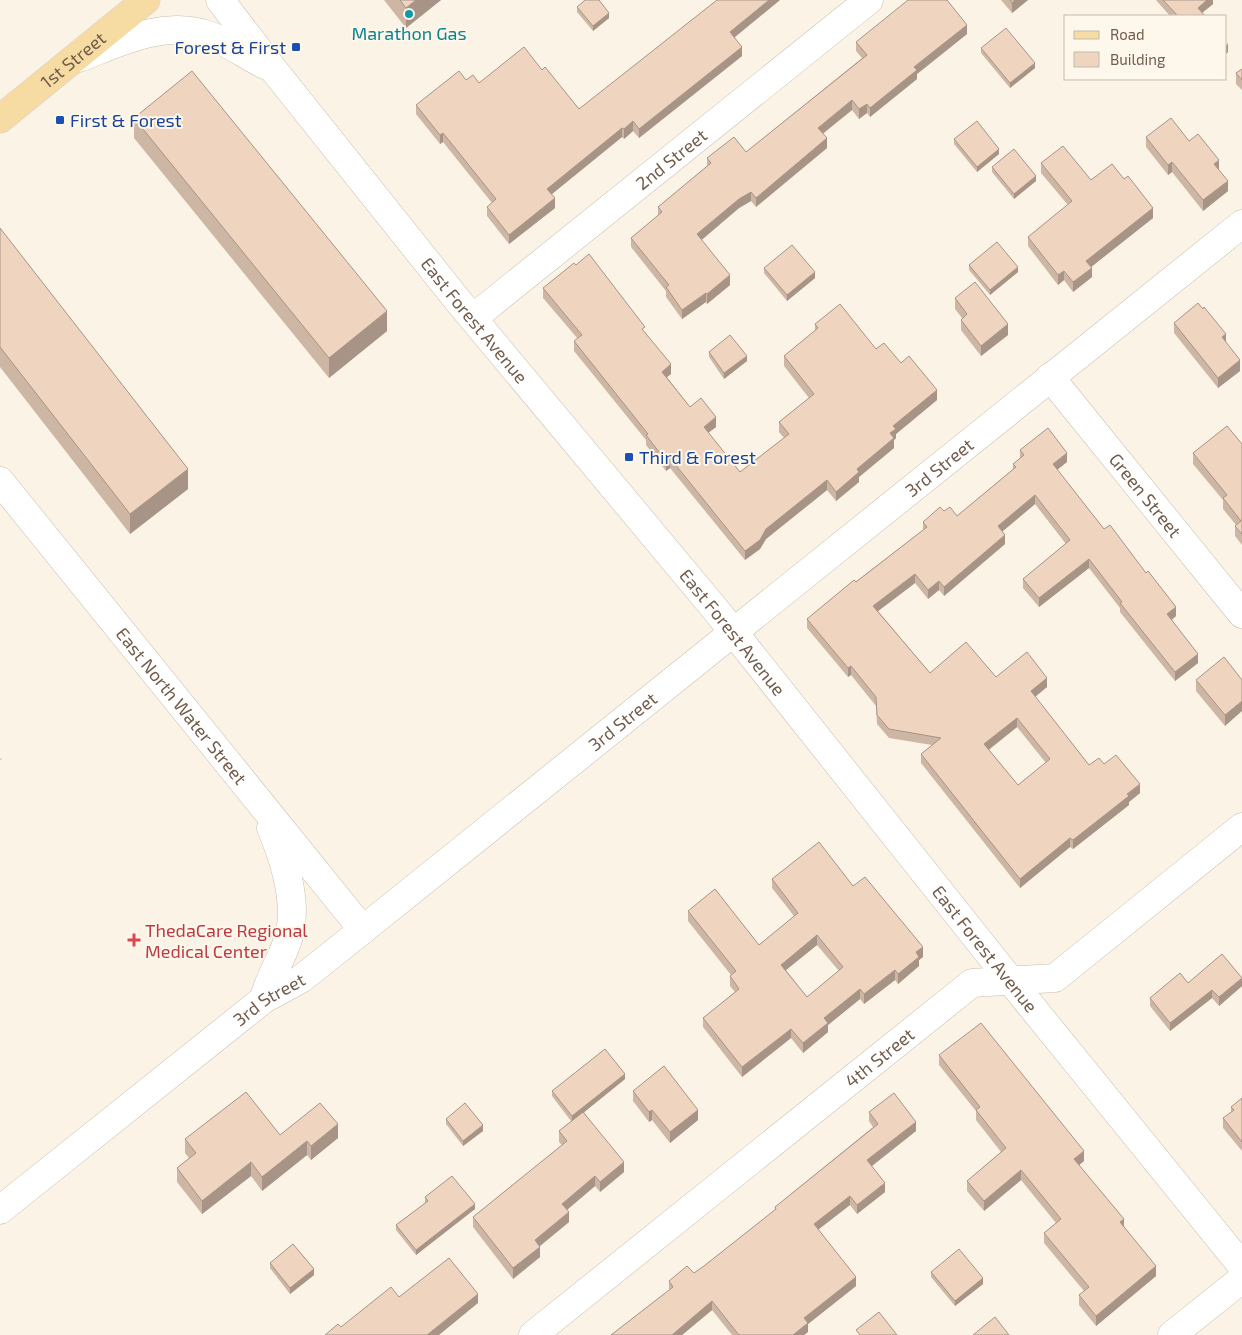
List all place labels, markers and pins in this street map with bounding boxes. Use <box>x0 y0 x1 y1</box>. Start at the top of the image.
marker: Marathon Gas <box>403 8 415 20</box>
place label: Marathon Gas <box>351 22 467 44</box>
place label: Forest & First <box>174 36 286 58</box>
marker: Forest & First <box>290 41 302 53</box>
place label: First & Forest <box>70 109 182 131</box>
marker: First & Forest <box>54 114 66 126</box>
place label: Third & Forest <box>639 446 756 468</box>
marker: Third & Forest <box>623 451 635 463</box>
place label: ThedaCare Regional Medical Center <box>145 919 308 962</box>
marker: ThedaCare Regional Medical Center <box>127 933 141 947</box>

